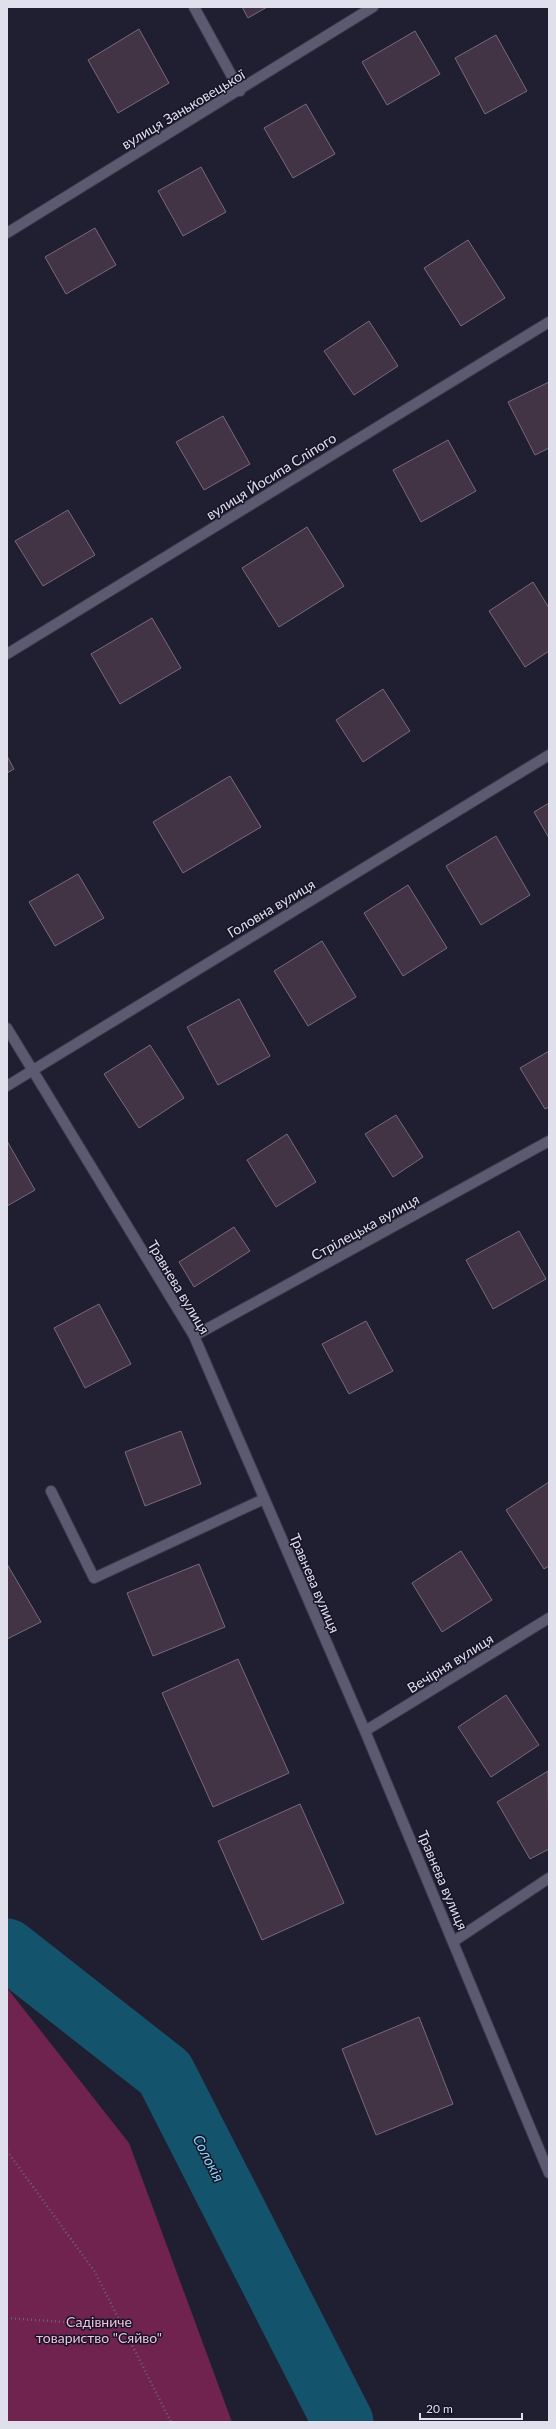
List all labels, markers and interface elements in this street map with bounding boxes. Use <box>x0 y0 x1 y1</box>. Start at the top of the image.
street label: вулиця Заньковецької <box>118 65 248 153</box>
street label: вулиця Йосипа Сліпого <box>203 429 339 523</box>
street label: Головна вулиця <box>224 875 318 941</box>
street label: Стрілецька вулиця <box>308 1190 422 1264</box>
street label: Травнева вулиця <box>144 1237 214 1337</box>
street label: Травнева вулиця <box>286 1531 344 1635</box>
street label: Вечірня вулиця <box>404 1630 496 1696</box>
street label: Травнева вулиця <box>414 1828 472 1932</box>
water label: Солокія <box>189 2131 229 2185</box>
park label: Садівниче товариство "Сяйво" <box>36 2313 162 2346</box>
scale bar <box>420 2395 522 2421</box>
text: 20 m <box>426 2401 453 2416</box>

